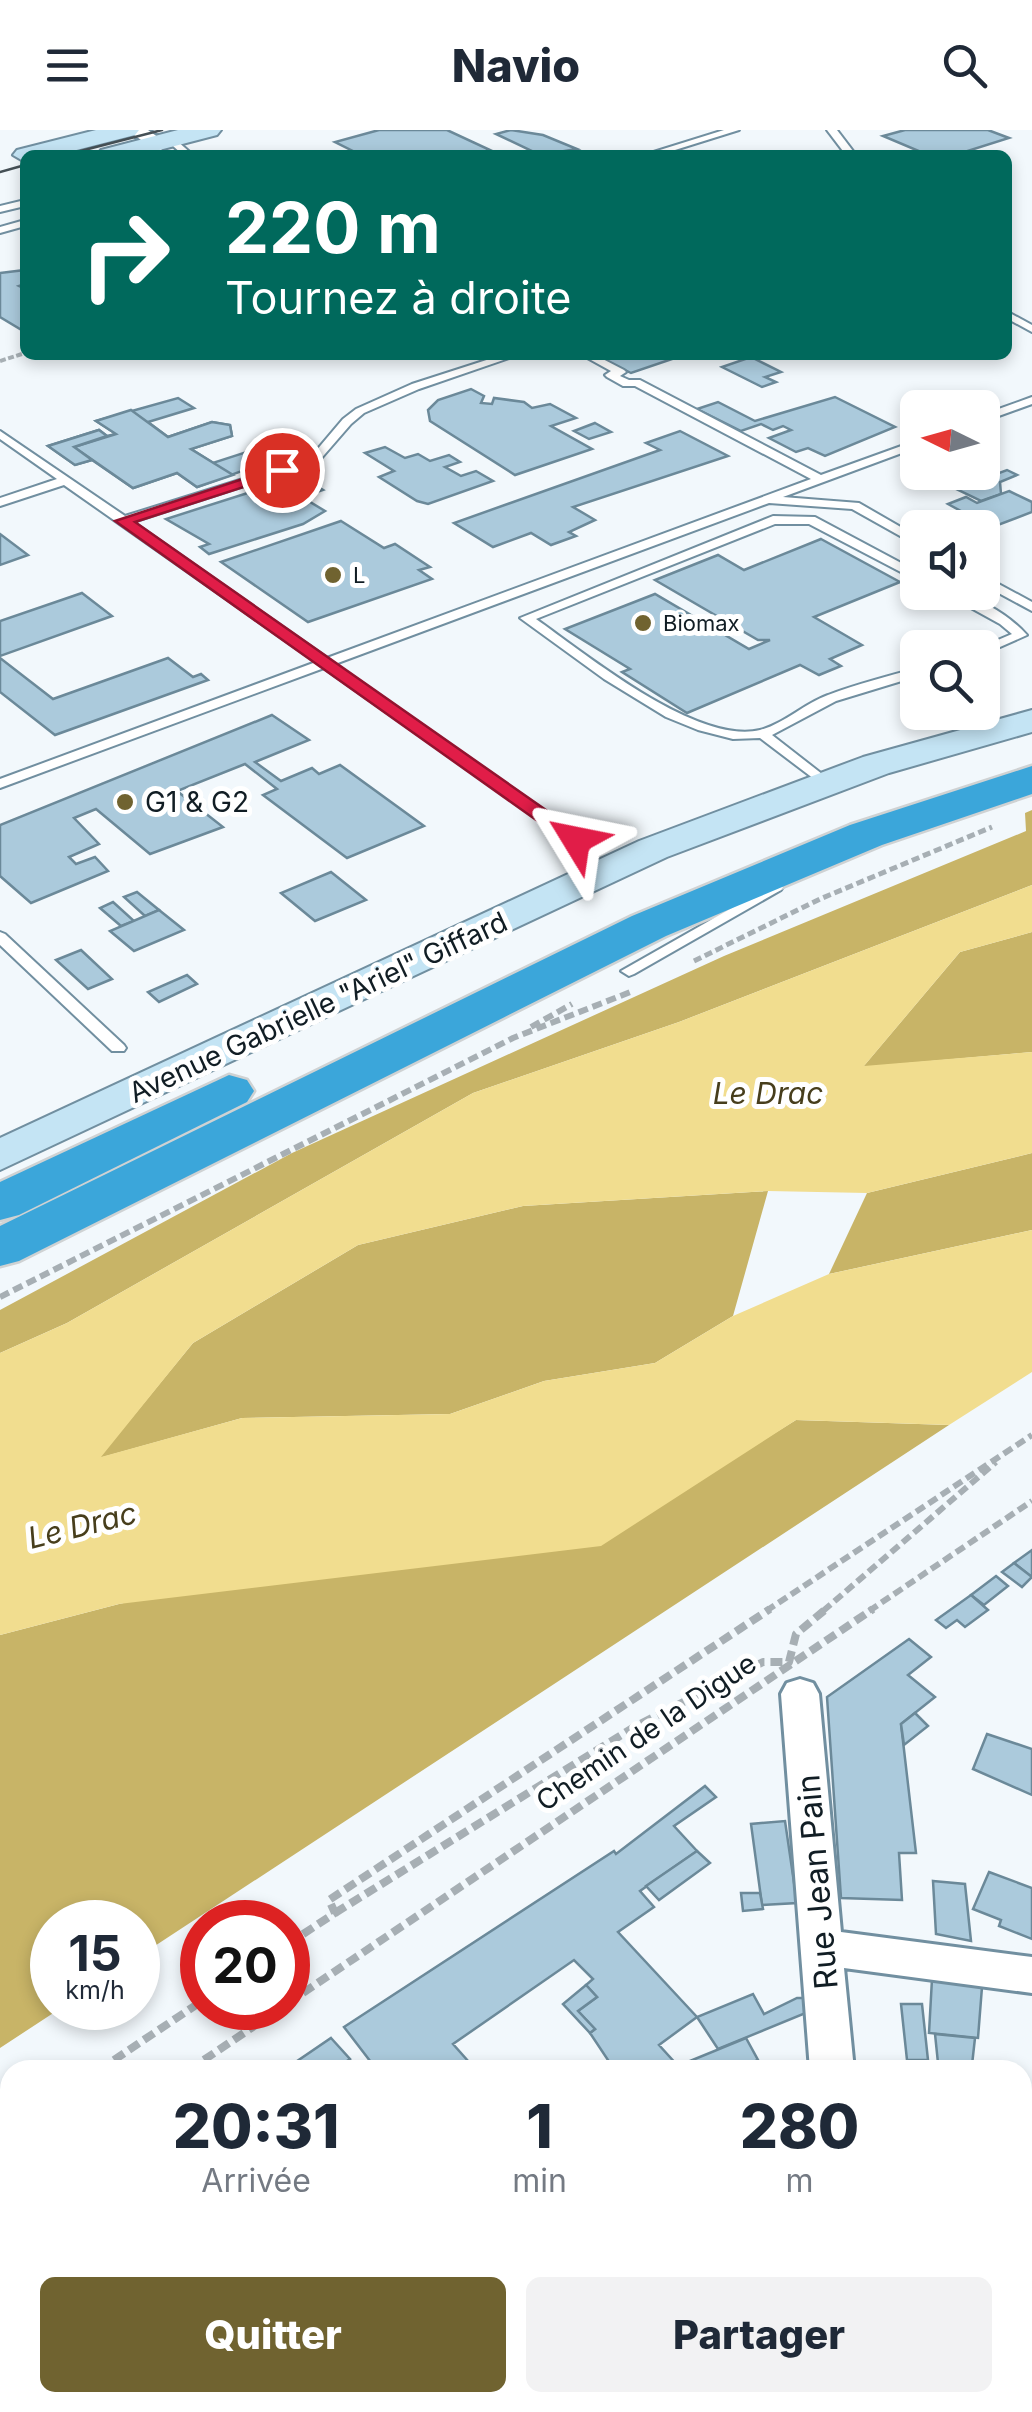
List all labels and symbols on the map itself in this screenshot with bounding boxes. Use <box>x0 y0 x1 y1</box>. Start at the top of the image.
north arrow <box>900 390 1000 490</box>
pin <box>240 428 325 513</box>
place label: L <box>353 562 365 588</box>
marker: L <box>322 564 344 586</box>
place label: Biomax <box>663 610 740 636</box>
marker: Biomax <box>632 612 654 634</box>
place label: G1 & G2 <box>145 785 249 819</box>
position arrow <box>524 788 628 892</box>
marker: G1 & G2 <box>114 791 136 813</box>
street label: Avenue Gabrielle "Ariel" Giffard <box>123 904 513 1110</box>
water label: Le Drac <box>713 1075 823 1111</box>
water label: Le Drac <box>24 1494 140 1556</box>
street label: Chemin de la Digue <box>530 1646 762 1818</box>
street label: Rue Jean Pain <box>788 1773 846 1991</box>
speed limit sign: 20 <box>180 1900 310 2030</box>

